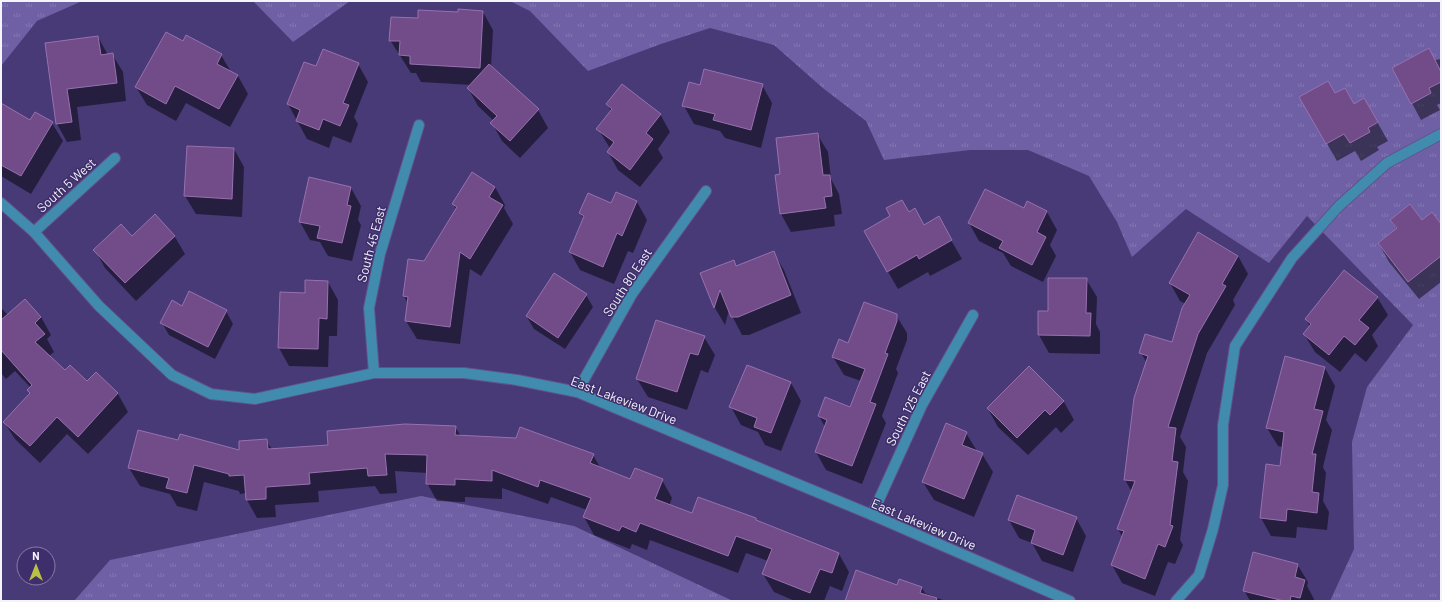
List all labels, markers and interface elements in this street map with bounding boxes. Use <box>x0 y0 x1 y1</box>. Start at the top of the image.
street label: South 5 West <box>33 154 99 216</box>
street label: South 45 East <box>353 204 389 284</box>
street label: South 80 East <box>599 245 655 319</box>
street label: South 125 East <box>882 368 934 448</box>
street label: East Lakeview Drive <box>569 372 679 428</box>
street label: East Lakeview Drive <box>869 495 979 553</box>
north arrow <box>16 546 56 586</box>
text: N <box>32 549 40 562</box>

